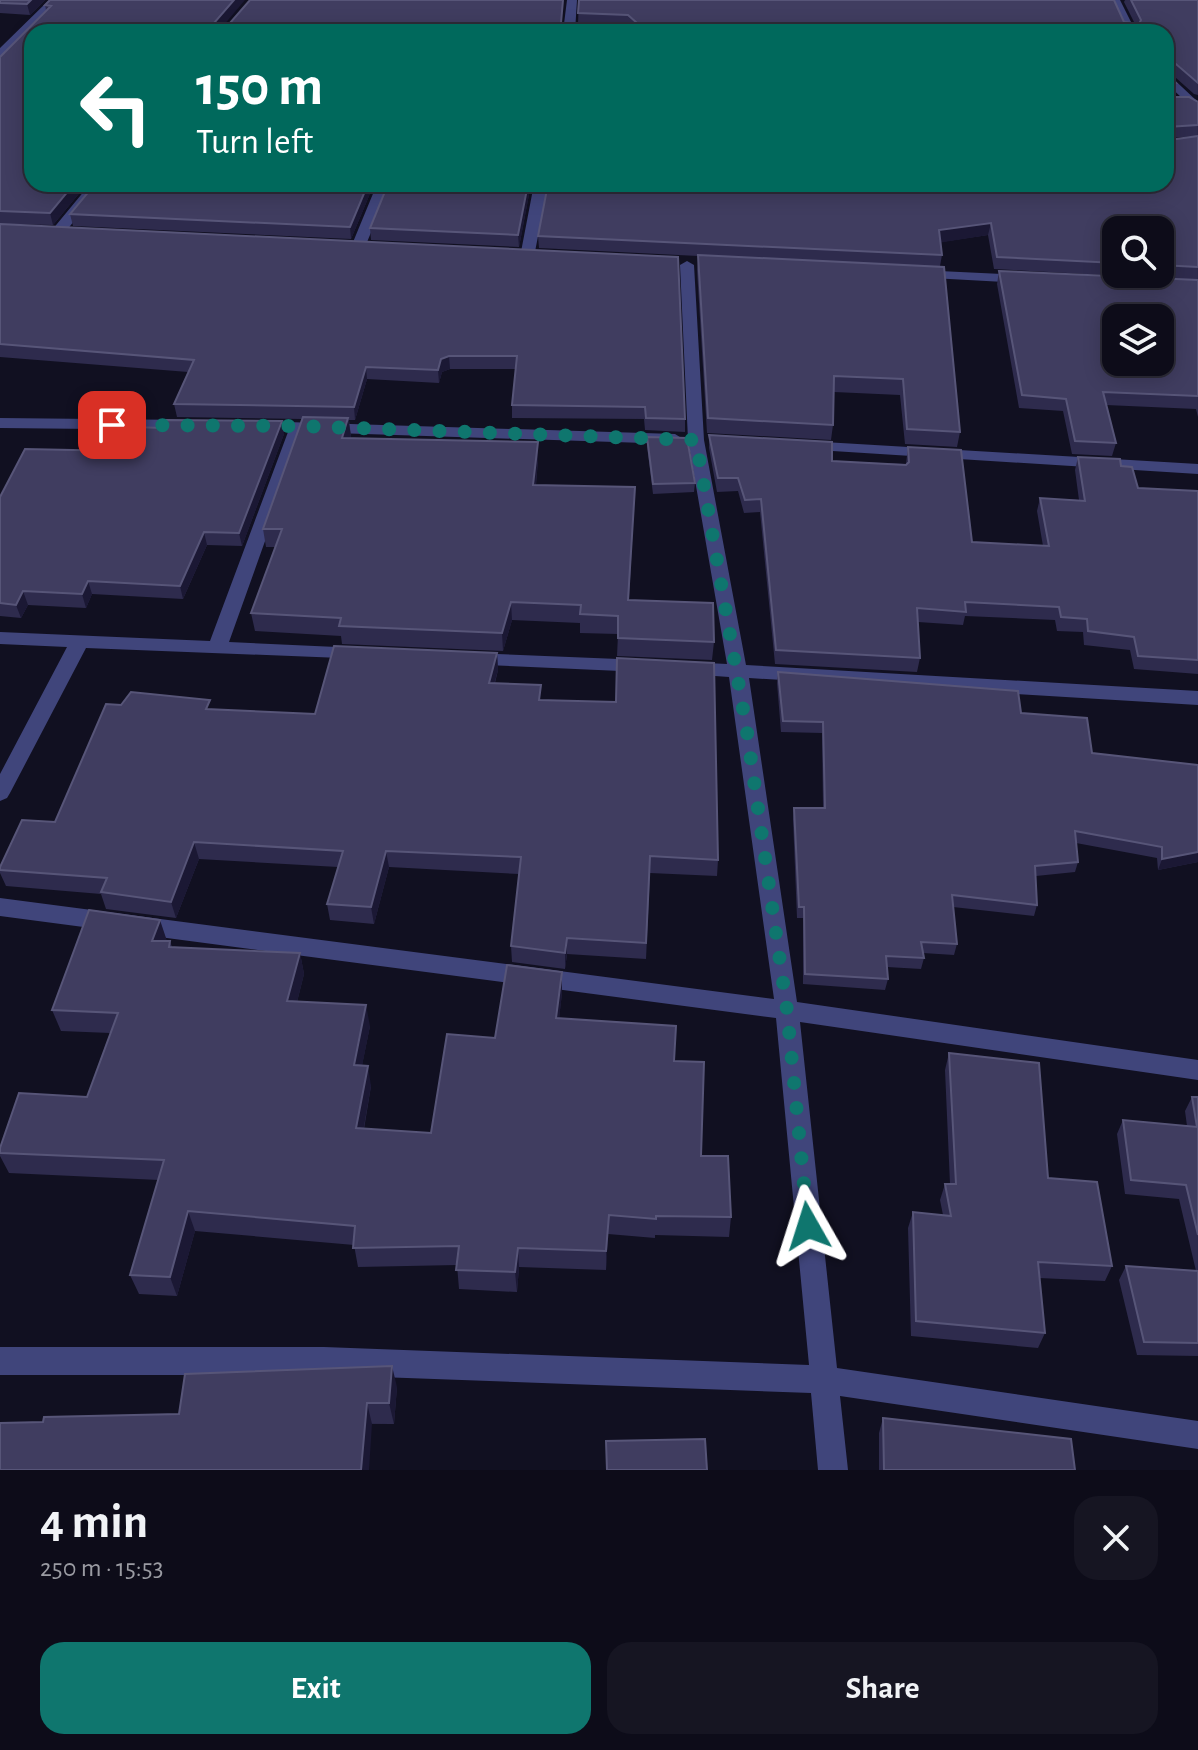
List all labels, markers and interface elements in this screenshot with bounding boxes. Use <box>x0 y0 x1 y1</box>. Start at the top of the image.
icon: left <box>64 56 168 160</box>
text: 150 m <box>196 59 323 115</box>
text: Turn left <box>196 124 313 160</box>
map controls <box>1102 216 1174 376</box>
button: search <box>1102 216 1174 288</box>
button: layers <box>1102 304 1174 376</box>
pin <box>78 391 146 459</box>
icon: arrive <box>90 403 134 447</box>
position arrow <box>766 1184 850 1268</box>
button: close <box>1074 1496 1158 1580</box>
text: 4 min <box>40 1499 148 1547</box>
text: 250 m · 15:53 <box>40 1555 163 1581</box>
button: Exit <box>40 1642 591 1734</box>
button: Share <box>607 1642 1158 1734</box>

